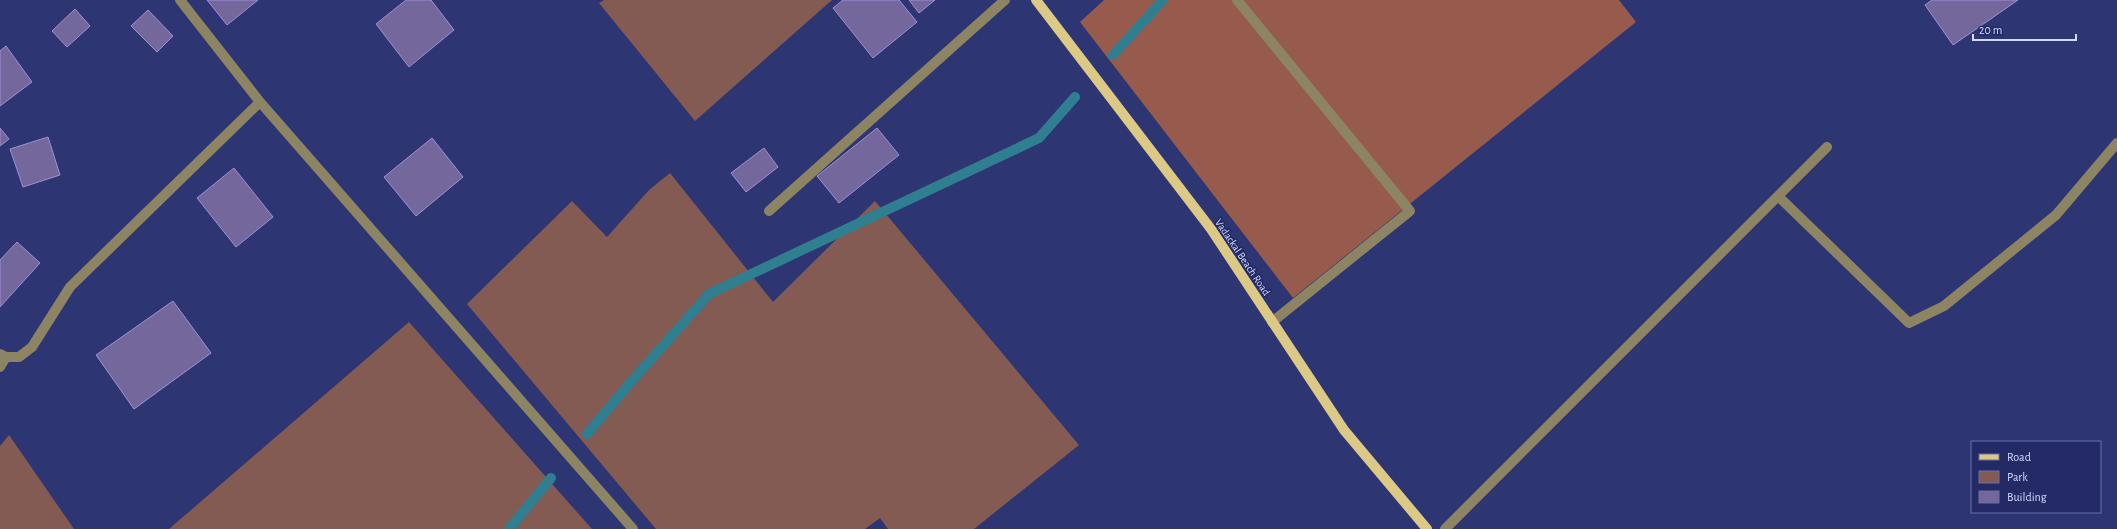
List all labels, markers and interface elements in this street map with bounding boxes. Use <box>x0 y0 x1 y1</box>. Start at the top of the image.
scale bar <box>1973 16 2076 42</box>
text: 20 m <box>1979 24 2002 36</box>
street label: Vadackal Beach Road <box>1213 217 1272 298</box>
legend <box>1971 441 2101 513</box>
text: Road <box>2007 451 2031 463</box>
text: Park <box>2007 471 2028 483</box>
text: Building <box>2007 491 2047 503</box>

